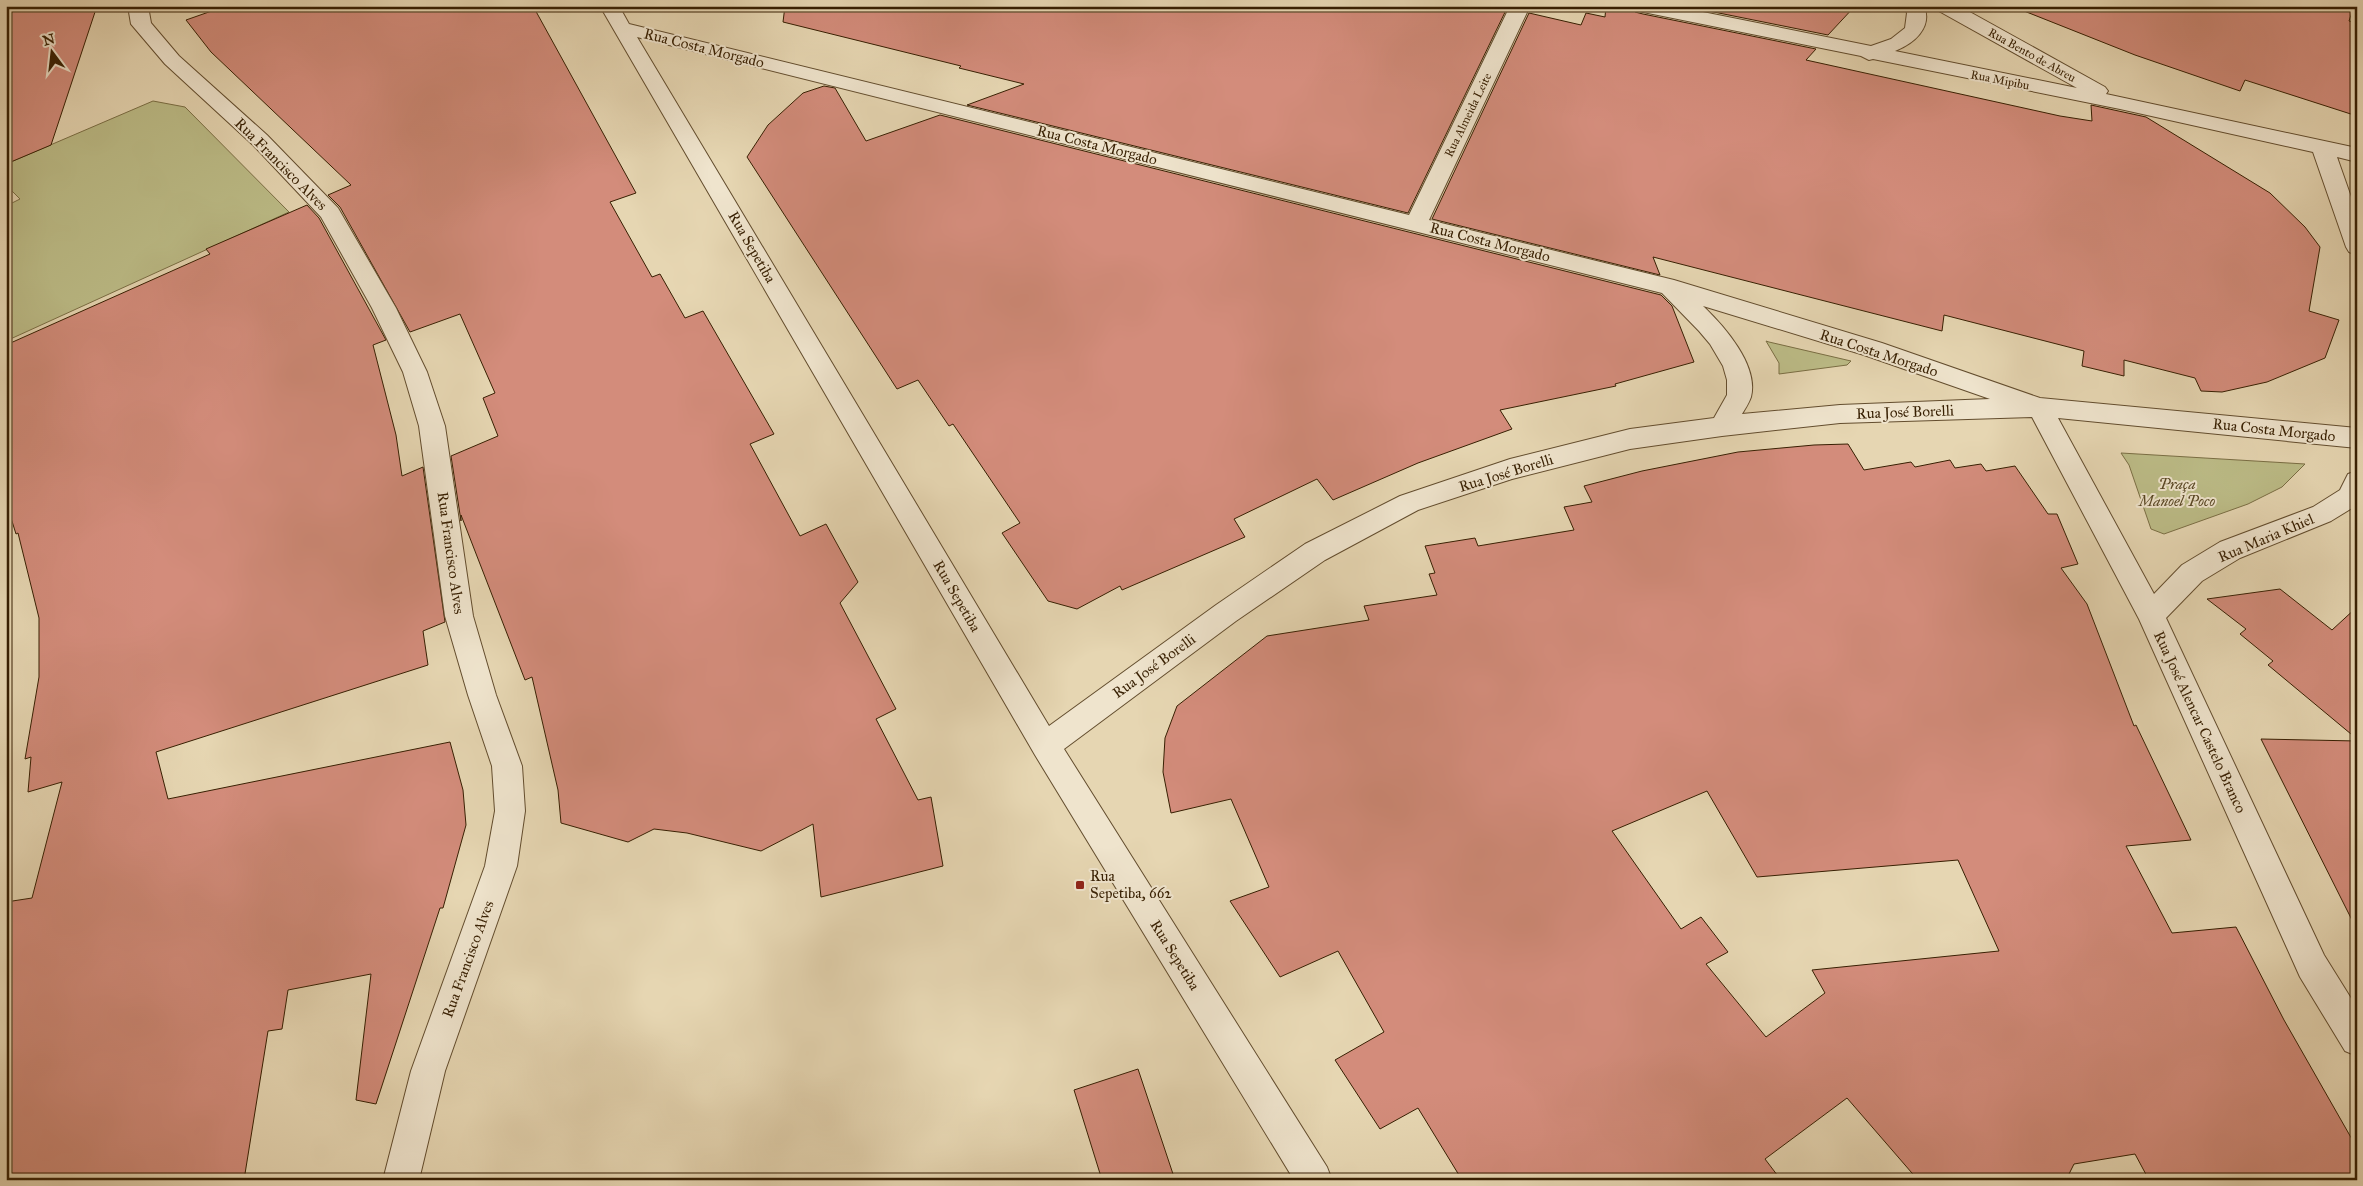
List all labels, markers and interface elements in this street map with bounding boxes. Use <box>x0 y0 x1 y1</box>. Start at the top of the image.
street label: Rua Costa Morgado <box>642 24 766 72</box>
street label: Rua Bento de Abreu <box>1986 25 2079 85</box>
north arrow <box>28 28 78 78</box>
text: N <box>41 30 57 50</box>
street label: Rua Mipibu <box>1969 67 2031 93</box>
street label: Rua Almeida Leite <box>1442 71 1494 159</box>
street label: Rua Francisco Alves <box>231 114 331 214</box>
street label: Rua Costa Morgado <box>1035 121 1159 169</box>
street label: Rua Sepetiba <box>724 208 780 287</box>
street label: Rua Costa Morgado <box>1428 218 1552 266</box>
street label: Rua Costa Morgado <box>1818 325 1941 381</box>
street label: Rua José Borelli <box>1856 401 1954 424</box>
street label: Rua Costa Morgado <box>2212 415 2337 445</box>
street label: Rua José Borelli <box>1457 450 1556 497</box>
park label: Praça Manoel Poco <box>2137 475 2216 510</box>
street label: Rua Francisco Alves <box>434 491 468 615</box>
street label: Rua Maria Khiel <box>2215 509 2318 566</box>
street label: Rua Sepetiba <box>929 557 985 636</box>
street label: Rua José Alencar Castelo Branco <box>2149 628 2250 817</box>
street label: Rua José Borelli <box>1109 630 1199 703</box>
place label: Rua Sepetiba, 662 <box>1090 867 1172 902</box>
marker: Rua Sepetiba, 662 <box>1074 879 1086 891</box>
street label: Rua Francisco Alves <box>438 898 498 1020</box>
street label: Rua Sepetiba <box>1146 916 1204 994</box>

